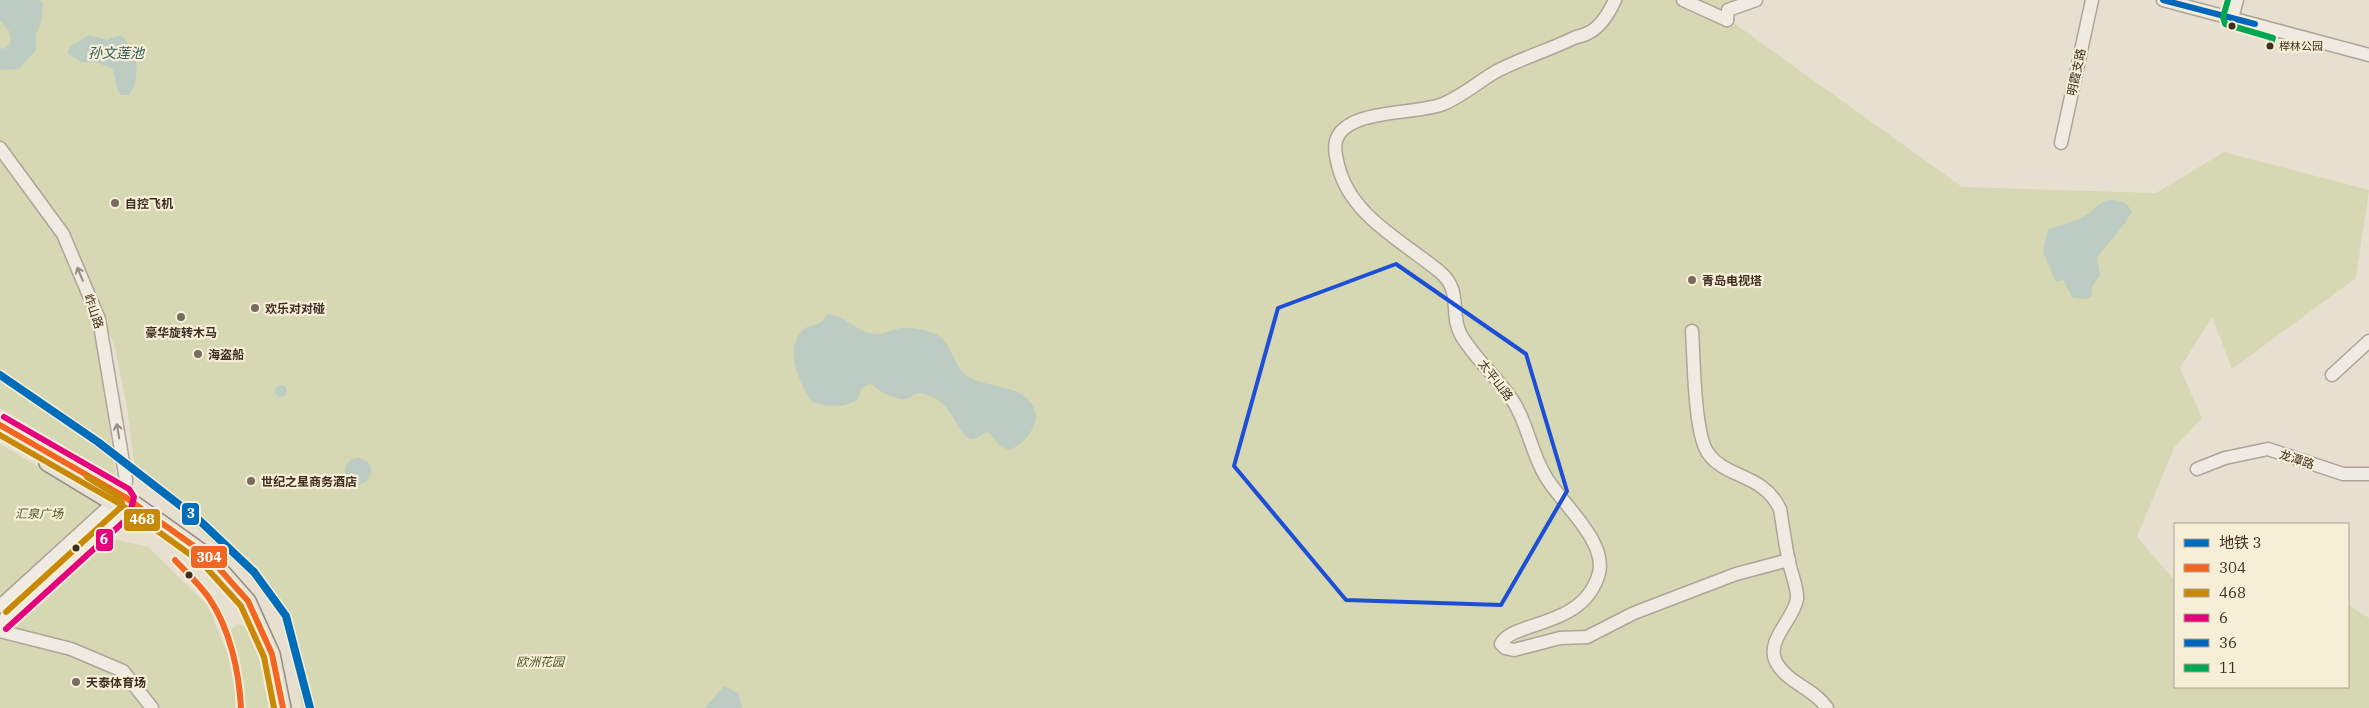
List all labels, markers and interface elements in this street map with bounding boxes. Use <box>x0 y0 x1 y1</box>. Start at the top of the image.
unlabelled marker <box>2227 21 2237 31</box>
place label: 榉林公园 <box>2279 39 2323 53</box>
marker: 榉林公园 <box>2265 41 2275 51</box>
water label: 孙文莲池 <box>88 44 146 62</box>
street label: 明霞支路 <box>2064 47 2088 97</box>
place label: 自控飞机 <box>125 196 174 211</box>
marker: 自控飞机 <box>109 197 121 209</box>
one-way arrow <box>75 267 84 282</box>
place label: 青岛电视塔 <box>1702 273 1762 288</box>
marker: 青岛电视塔 <box>1686 274 1698 286</box>
street label: 岞山路 <box>81 292 107 330</box>
place label: 欢乐对对碰 <box>265 301 325 316</box>
marker: 欢乐对对碰 <box>249 302 261 314</box>
marker: 豪华旋转木马 <box>175 311 187 323</box>
place label: 豪华旋转木马 <box>145 325 217 340</box>
place label: 海盗船 <box>208 347 244 362</box>
marker: 海盗船 <box>192 348 204 360</box>
street label: 太平山路 <box>1475 356 1517 404</box>
one-way arrow <box>113 424 123 440</box>
street label: 龙潭路 <box>2278 446 2316 472</box>
place label: 世纪之星商务酒店 <box>261 474 357 489</box>
marker: 世纪之星商务酒店 <box>245 475 257 487</box>
line badge: 3 <box>181 502 200 526</box>
text: 3 <box>187 504 195 522</box>
park label: 汇泉广场 <box>15 506 64 521</box>
line badge: 468 <box>123 508 161 532</box>
text: 468 <box>129 510 155 528</box>
legend <box>2174 523 2349 688</box>
line badge: 6 <box>95 528 114 552</box>
text: 6 <box>100 530 108 548</box>
text: 地铁 3 <box>2219 533 2261 552</box>
unlabelled marker <box>71 543 81 553</box>
line badge: 304 <box>190 545 228 569</box>
text: 304 <box>196 548 222 566</box>
text: 304 <box>2219 558 2246 577</box>
unlabelled marker <box>184 570 194 580</box>
text: 468 <box>2219 583 2246 602</box>
text: 6 <box>2219 608 2228 627</box>
text: 36 <box>2219 633 2237 652</box>
park label: 欧洲花园 <box>516 654 566 669</box>
text: 11 <box>2219 658 2237 677</box>
place label: 天泰体育场 <box>86 675 146 690</box>
marker: 天泰体育场 <box>70 676 82 688</box>

